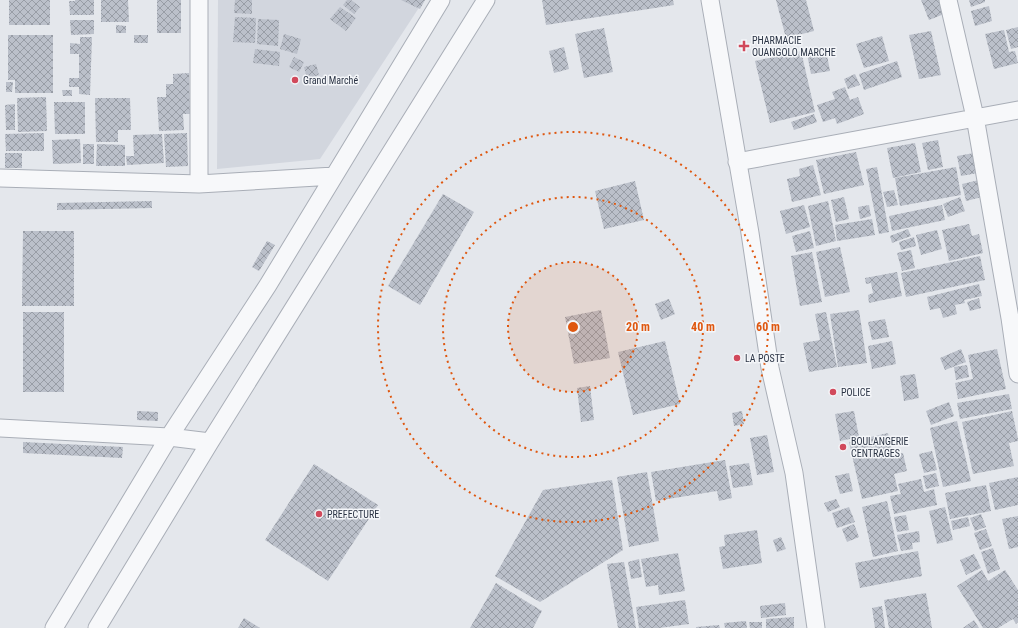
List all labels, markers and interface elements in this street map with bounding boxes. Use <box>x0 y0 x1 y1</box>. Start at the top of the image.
place label: PHARMACIE OUANGOLO MARCHE <box>752 35 836 58</box>
marker: PHARMACIE OUANGOLO MARCHE <box>739 41 749 51</box>
marker: Grand Marché <box>290 75 300 85</box>
place label: Grand Marché <box>303 75 358 86</box>
centre of rings <box>566 320 580 334</box>
text: 20 m <box>626 320 650 334</box>
text: 40 m <box>691 320 715 334</box>
text: 60 m <box>756 320 780 334</box>
marker: LA POSTE <box>732 353 742 363</box>
place label: LA POSTE <box>745 353 785 364</box>
marker: POLICE <box>828 387 838 397</box>
place label: POLICE <box>841 387 870 398</box>
place label: BOULANGERIE CENTRAGES <box>851 436 909 459</box>
marker: BOULANGERIE CENTRAGES <box>838 442 848 452</box>
marker: PREFECTURE <box>314 509 324 519</box>
place label: PREFECTURE <box>327 509 379 520</box>

